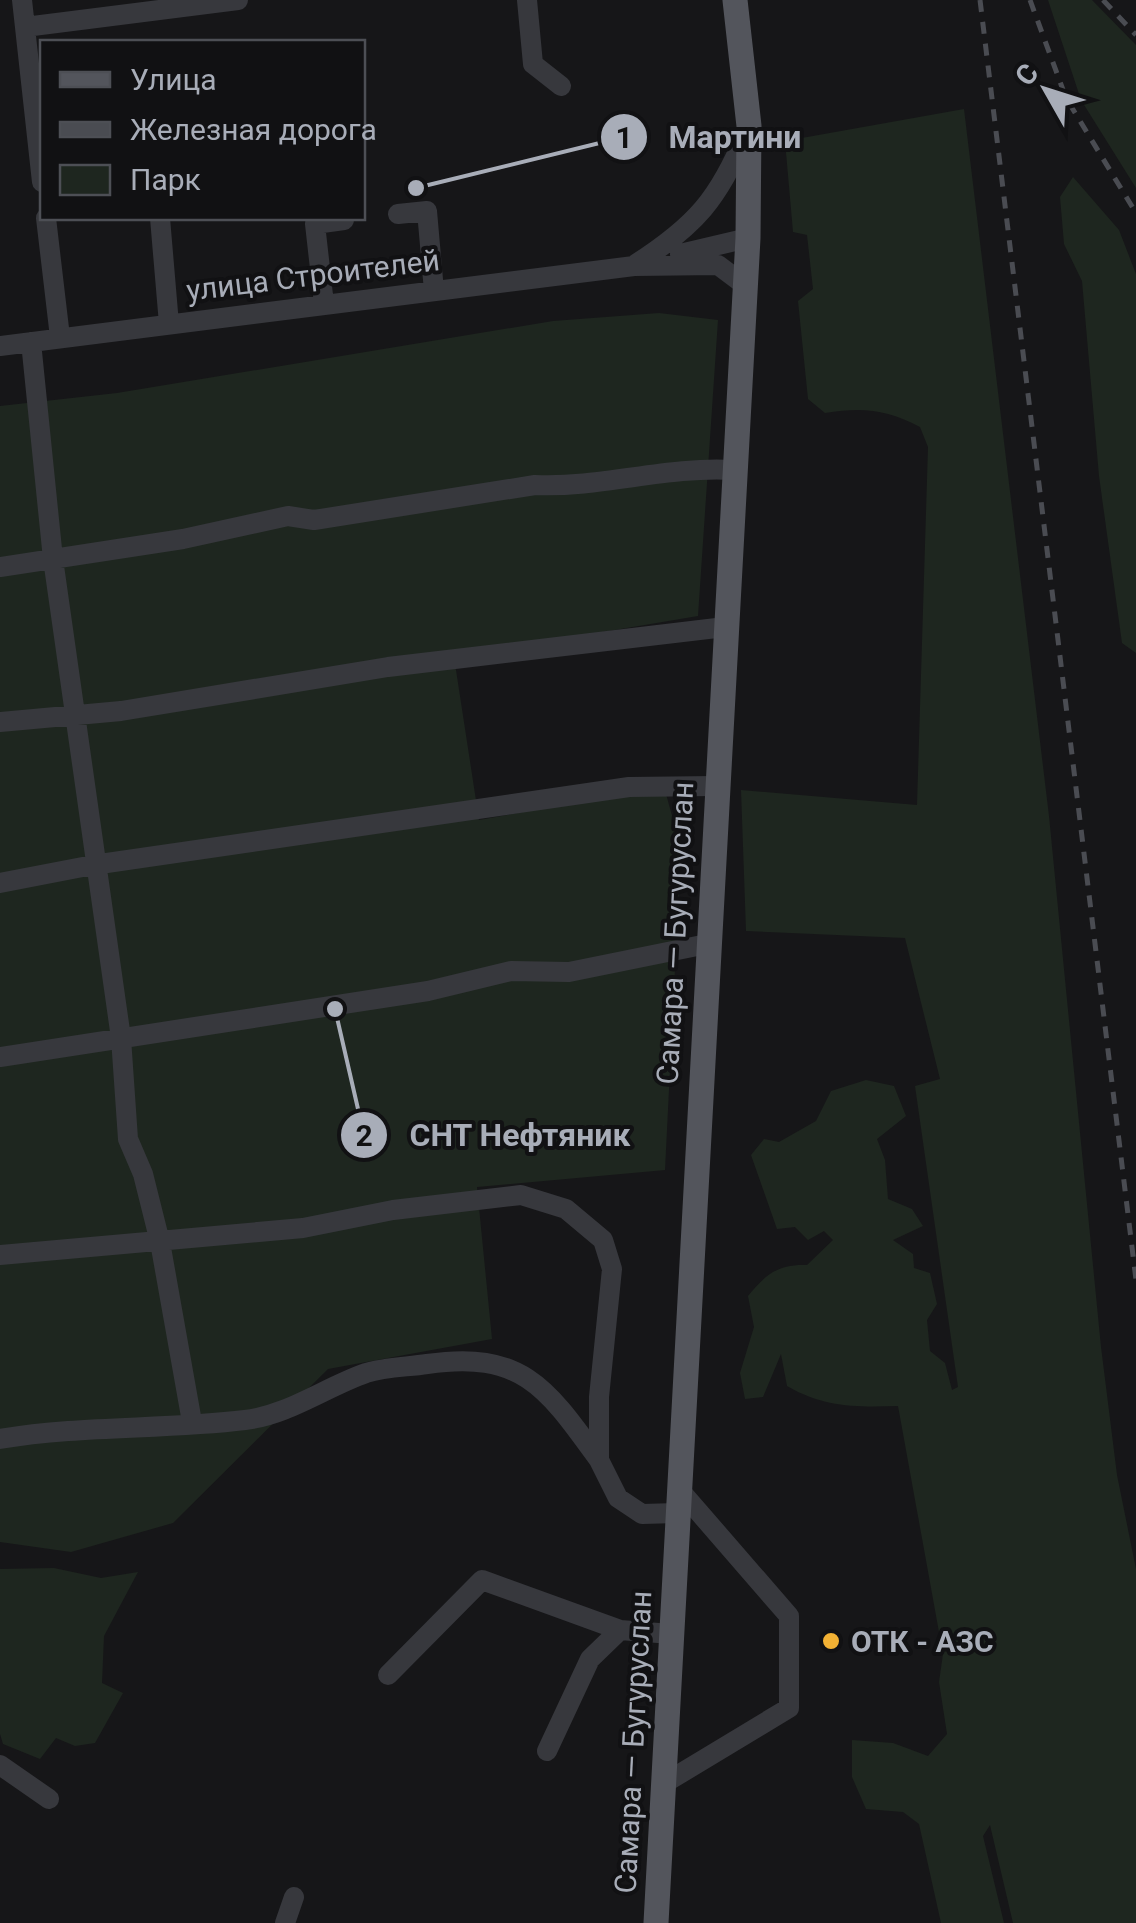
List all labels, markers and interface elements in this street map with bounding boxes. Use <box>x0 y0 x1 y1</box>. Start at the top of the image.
legend <box>40 40 365 220</box>
north arrow <box>996 40 1096 140</box>
text: С <box>1008 57 1046 92</box>
text: Улица <box>130 62 217 97</box>
callout: Мартини <box>599 106 822 168</box>
text: Железная дорога <box>130 112 377 147</box>
text: Мартини <box>669 118 801 156</box>
text: 1 <box>615 120 633 155</box>
text: Парк <box>130 162 201 197</box>
street label: улица Строителей <box>184 242 442 308</box>
street label: Самара — Бугуруслан <box>650 781 700 1085</box>
callout: СНТ Нефтяник <box>339 1104 651 1166</box>
text: СНТ Нефтяник <box>410 1116 631 1154</box>
text: 2 <box>355 1118 373 1153</box>
street label: Самара — Бугуруслан <box>608 1590 658 1894</box>
place label: ОТК - АЗС <box>851 1624 994 1659</box>
marker: ОТК - АЗС <box>820 1630 842 1652</box>

